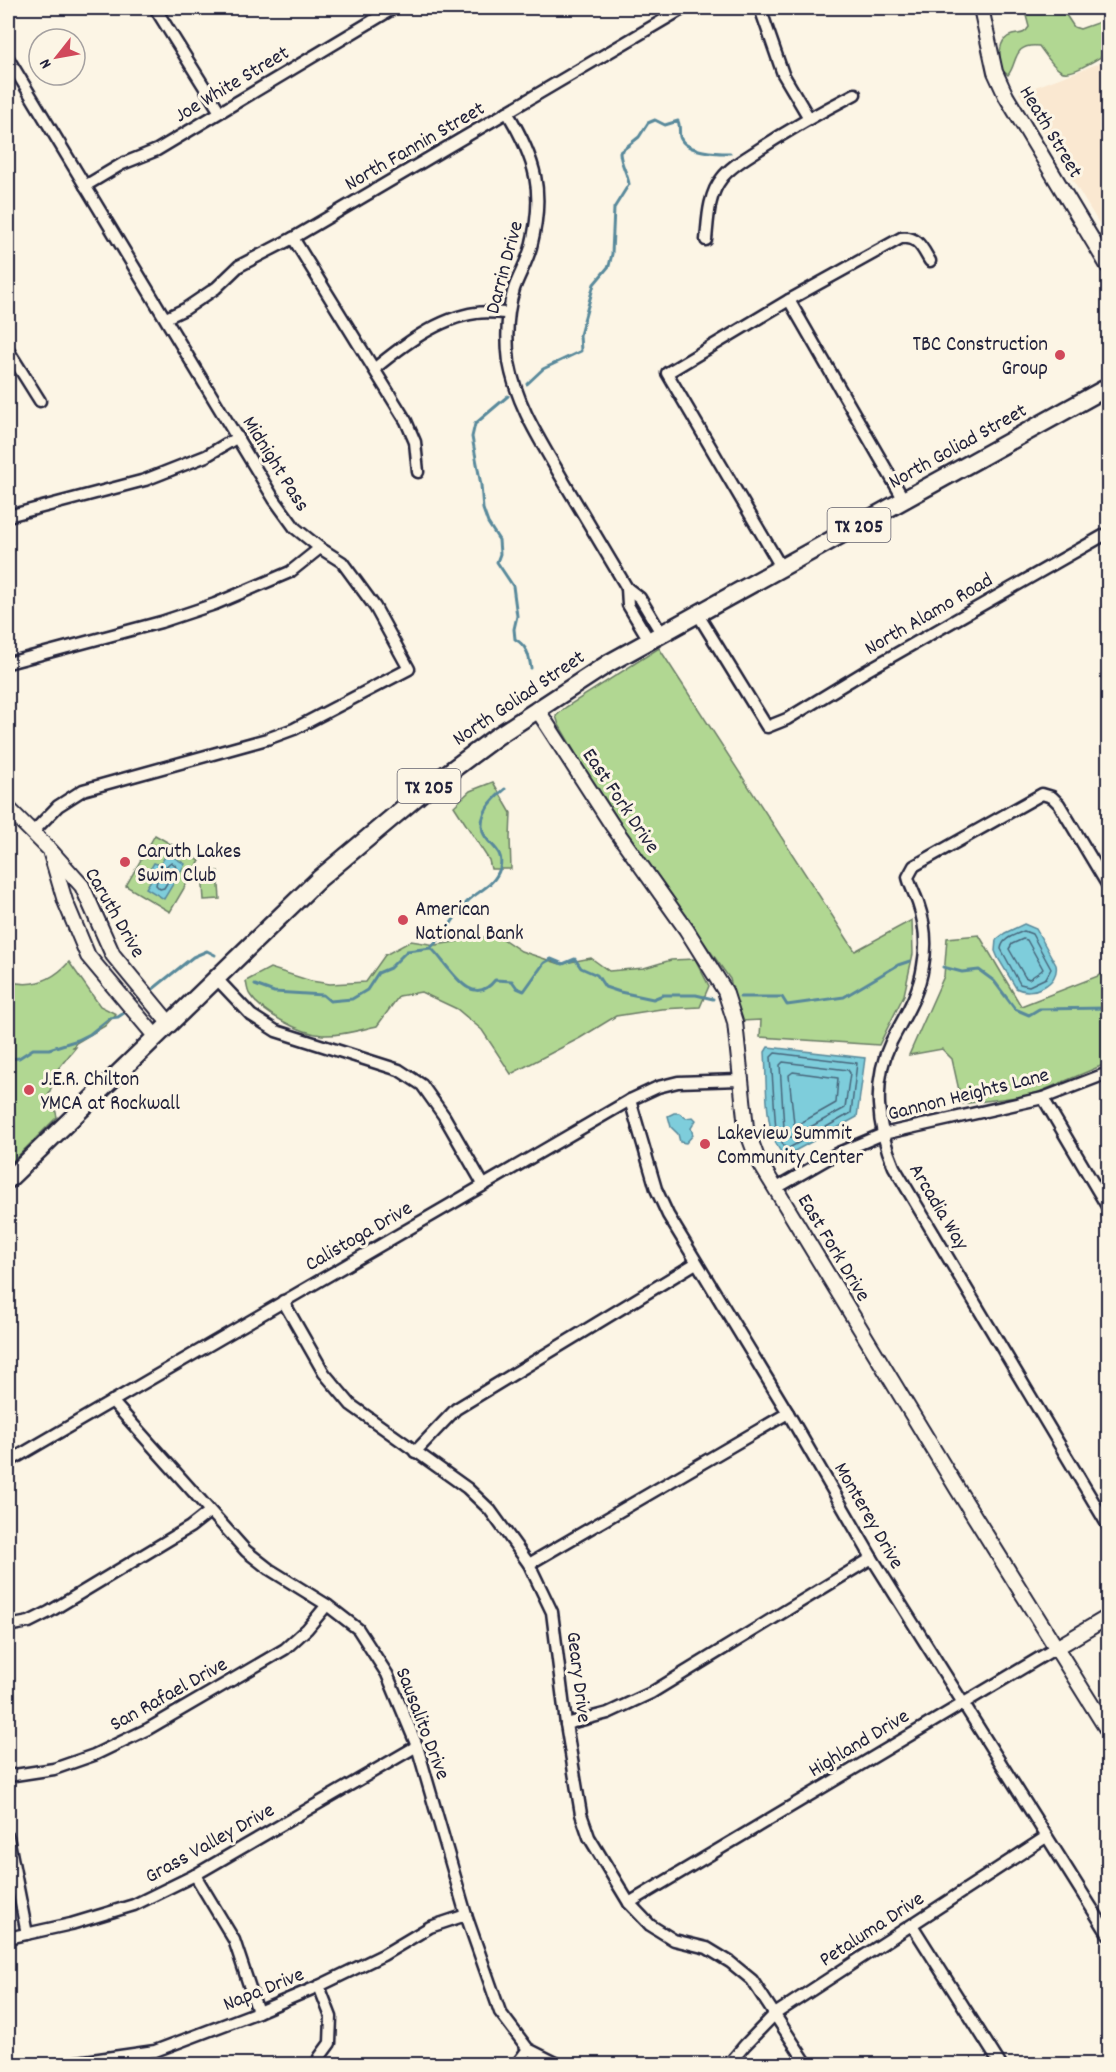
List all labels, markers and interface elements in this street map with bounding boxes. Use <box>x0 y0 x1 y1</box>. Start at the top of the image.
north arrow <box>27 27 87 87</box>
street label: Joe White Street <box>169 39 296 132</box>
text: N <box>34 54 58 73</box>
street label: Heath Street <box>1010 81 1089 185</box>
street label: North Fannin Street <box>340 95 491 200</box>
street label: Darrin Drive <box>479 218 533 318</box>
place label: TBC Construction Group <box>913 331 1048 385</box>
marker: TBC Construction Group <box>1053 348 1067 362</box>
street label: North Goliad Street <box>884 397 1033 498</box>
street label: Midnight Pass <box>233 411 316 518</box>
road number: TX 205 <box>828 508 890 542</box>
street label: North Alamo Road <box>860 567 999 665</box>
street label: North Goliad Street <box>447 644 592 755</box>
street label: East Fork Drive <box>573 743 666 860</box>
road number: TX 205 <box>398 769 460 803</box>
place label: Caruth Lakes Swim Club <box>137 838 241 892</box>
marker: Caruth Lakes Swim Club <box>118 855 132 869</box>
street label: Caruth Drive <box>75 863 151 964</box>
place label: American National Bank <box>415 896 524 950</box>
marker: American National Bank <box>396 913 410 927</box>
street label: Gannon Heights Lane <box>885 1061 1052 1130</box>
place label: J.E.R. Chilton YMCA at Rockwall <box>41 1066 180 1120</box>
marker: J.E.R. Chilton YMCA at Rockwall <box>22 1083 36 1097</box>
place label: Lakeview Summit Community Center <box>717 1120 864 1174</box>
marker: Lakeview Summit Community Center <box>698 1137 712 1151</box>
street label: Arcadia Way <box>900 1159 975 1257</box>
street label: East Fork Drive <box>788 1189 876 1308</box>
street label: Calistoga Drive <box>300 1195 419 1280</box>
street label: Monterey Drive <box>825 1457 910 1576</box>
street label: Geary Drive <box>557 1630 597 1724</box>
street label: San Rafael Drive <box>105 1651 234 1740</box>
street label: Sausalito Drive <box>386 1664 456 1785</box>
street label: Highland Drive <box>803 1703 916 1787</box>
street label: Grass Valley Drive <box>140 1797 281 1893</box>
street label: Petaluma Drive <box>814 1885 931 1976</box>
street label: Napa Drive <box>219 1961 309 2021</box>

